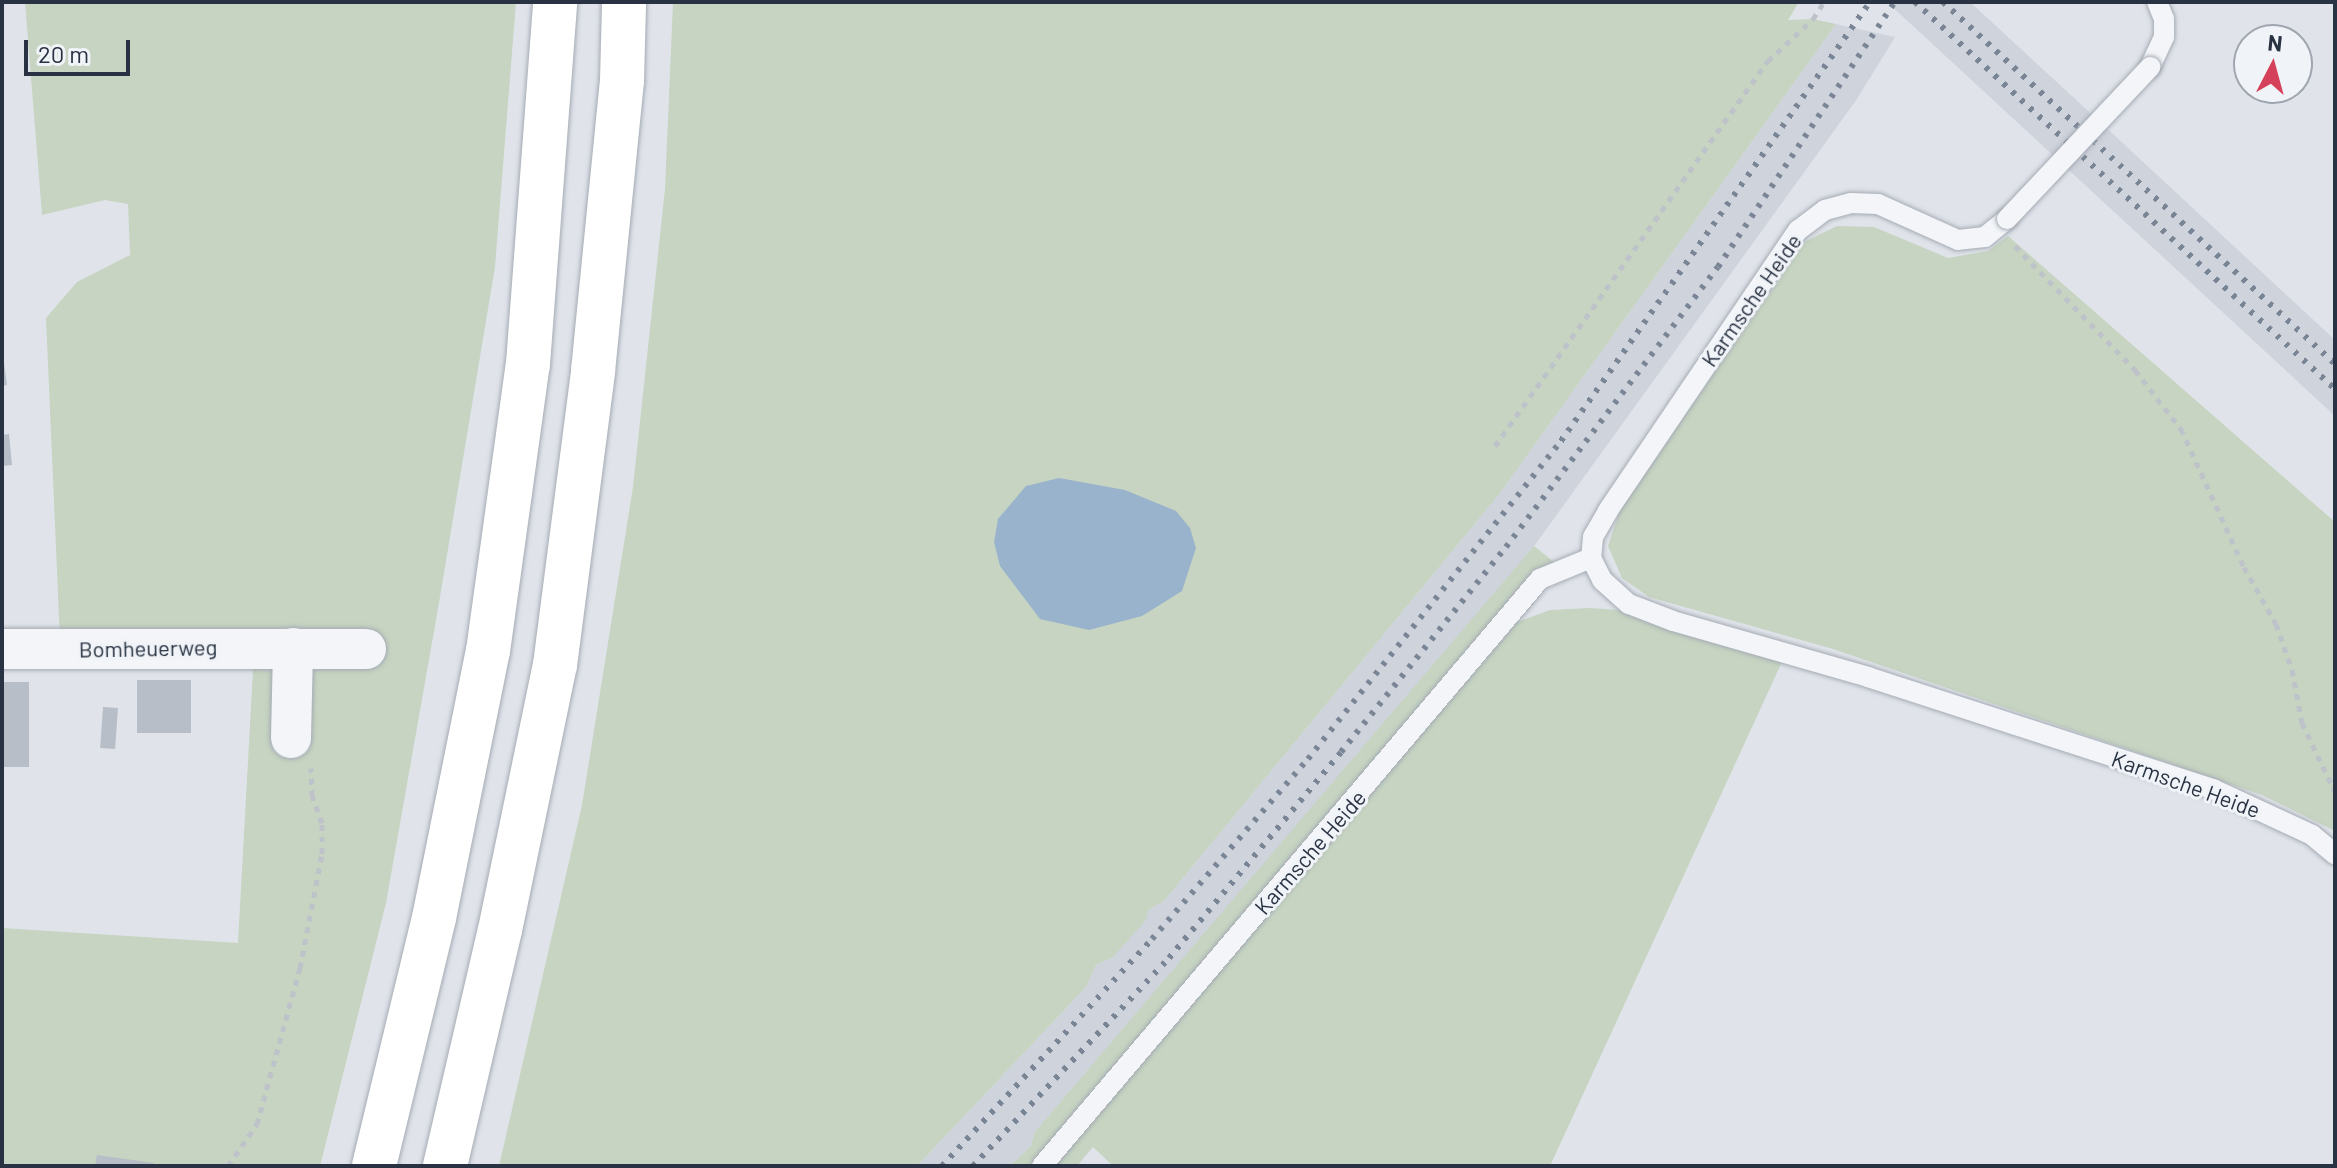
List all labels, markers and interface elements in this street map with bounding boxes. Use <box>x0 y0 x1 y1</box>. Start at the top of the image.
scale bar <box>28 24 134 74</box>
north arrow <box>2233 24 2313 104</box>
text: N <box>2267 28 2284 56</box>
text: 20 m <box>38 39 89 68</box>
street label: Karmsche Heide <box>1695 228 1807 372</box>
street label: Bomheuerweg <box>79 634 217 662</box>
street label: Karmsche Heide <box>2108 745 2264 823</box>
street label: Karmsche Heide <box>1249 784 1371 920</box>

